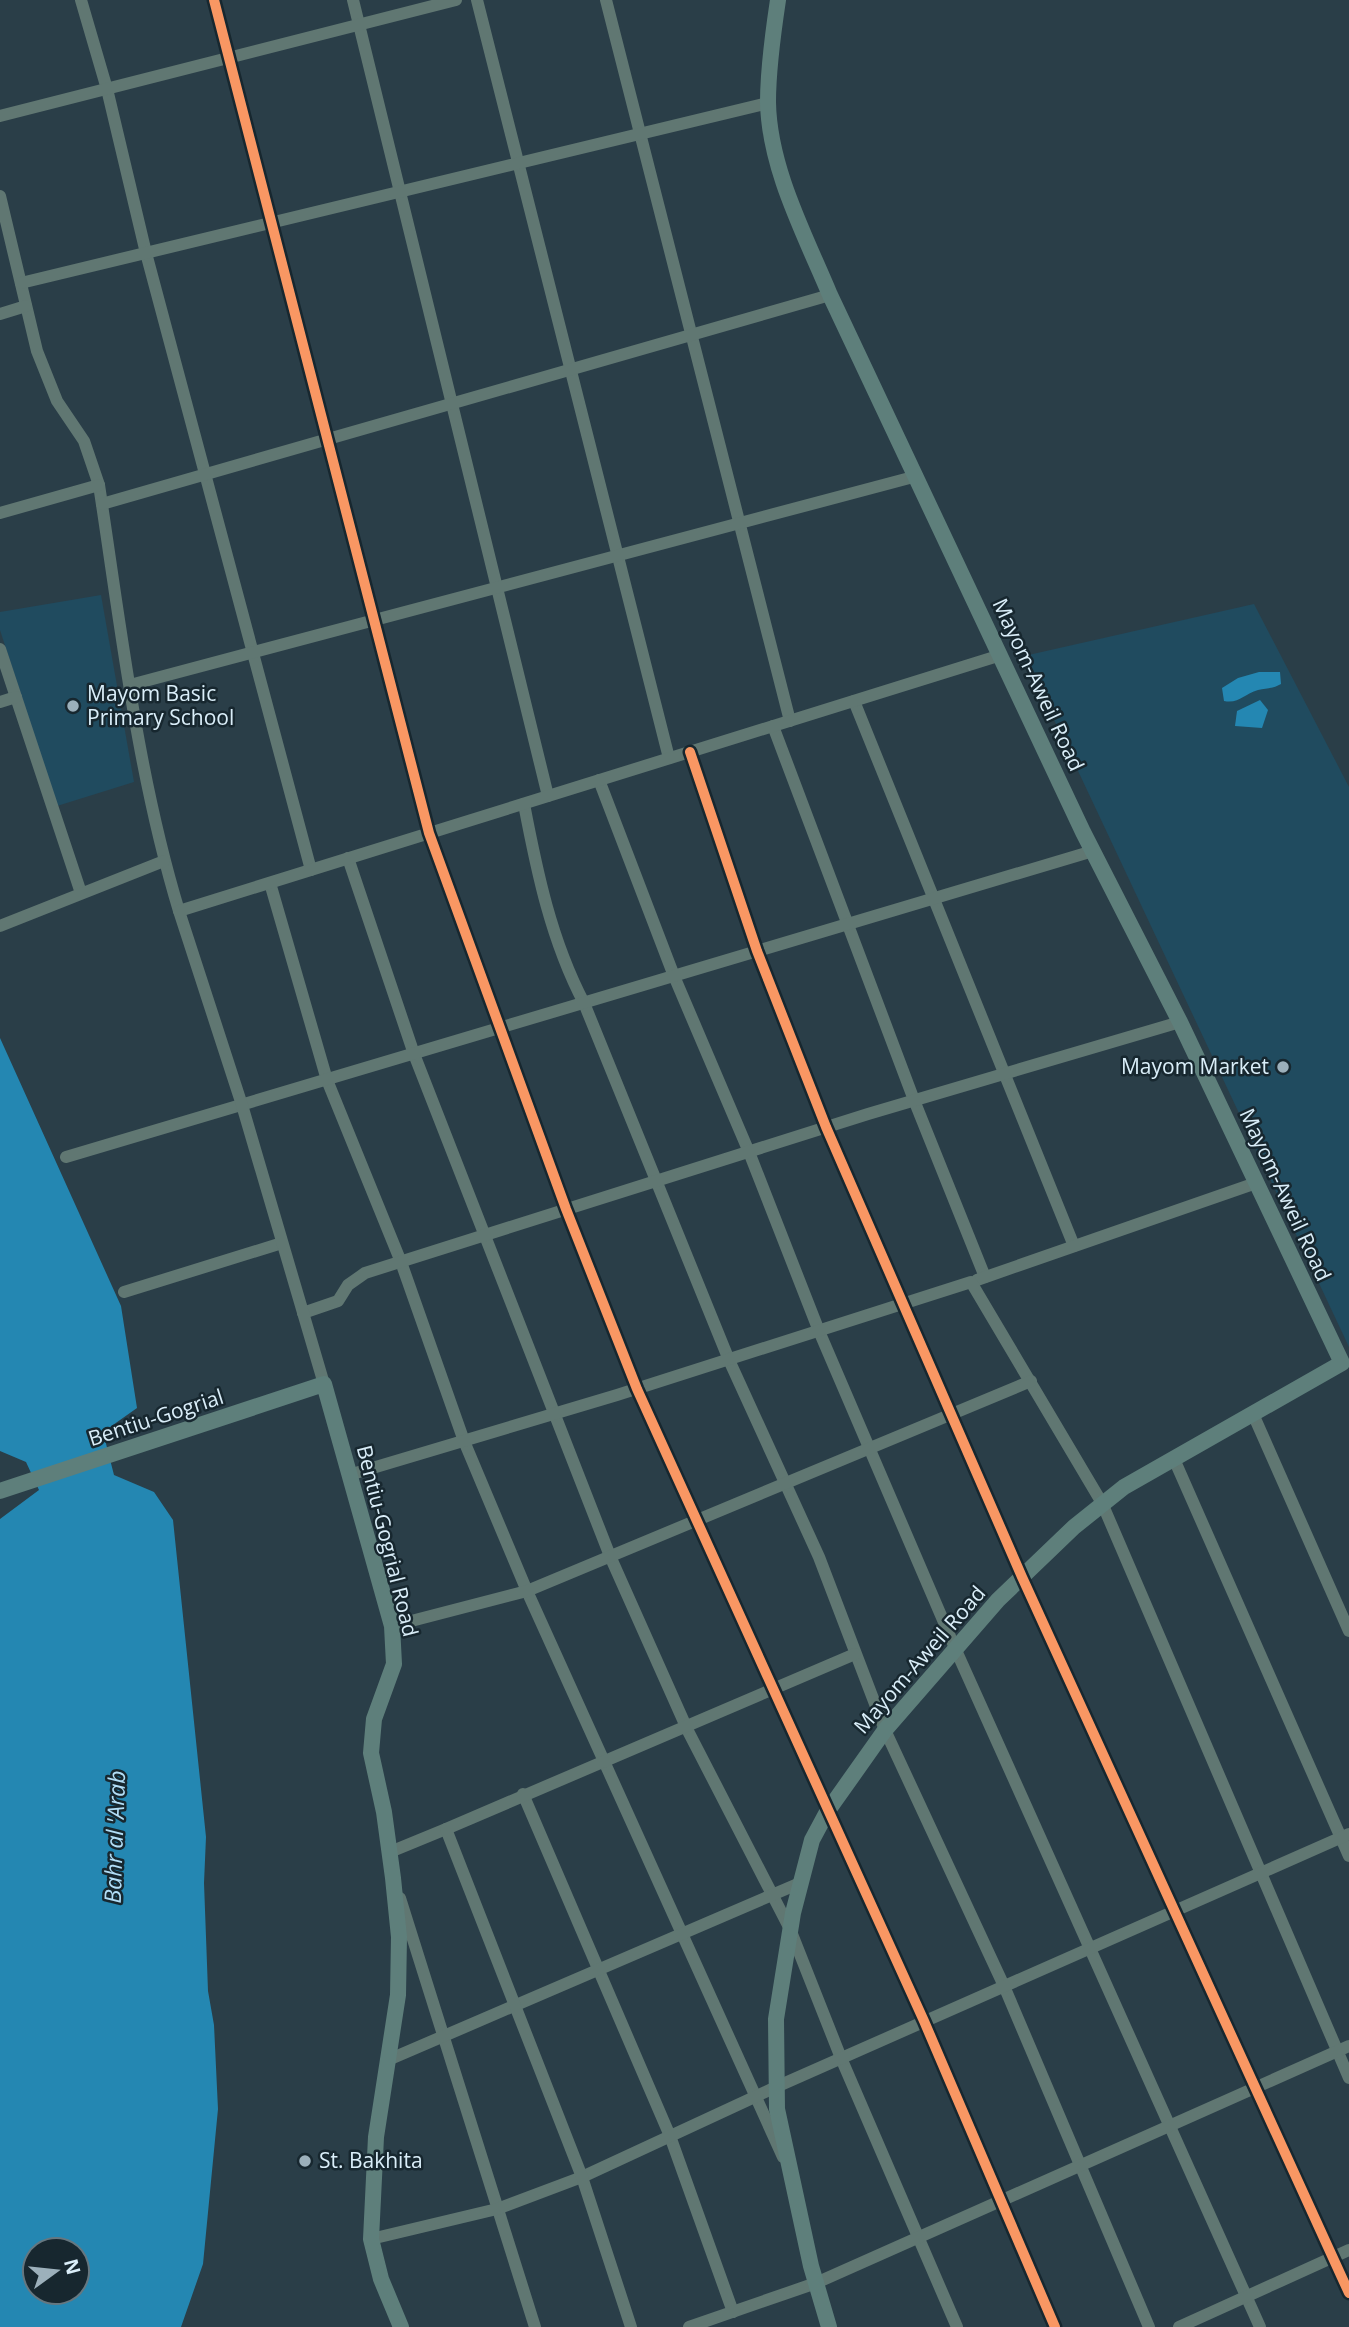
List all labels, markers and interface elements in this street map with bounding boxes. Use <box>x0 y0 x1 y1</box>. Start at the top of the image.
street label: Mayom-Aweil Road <box>987 594 1091 775</box>
place label: Mayom Basic Primary School <box>87 679 234 731</box>
marker: Mayom Basic Primary School <box>65 698 81 714</box>
place label: Mayom Market <box>1121 1052 1269 1080</box>
marker: Mayom Market <box>1275 1059 1291 1075</box>
street label: Mayom-Aweil Road <box>1234 1104 1338 1285</box>
street label: Bentiu-Gogrial <box>84 1382 227 1452</box>
street label: Bentiu-Gogrial Road <box>351 1442 425 1639</box>
street label: Mayom-Aweil Road <box>847 1579 991 1739</box>
water label: Bahr al 'Arab <box>96 1770 132 1904</box>
place label: St. Bakhita <box>319 2146 423 2174</box>
marker: St. Bakhita <box>297 2153 313 2169</box>
north arrow <box>21 2236 91 2306</box>
text: N <box>58 2256 87 2277</box>

